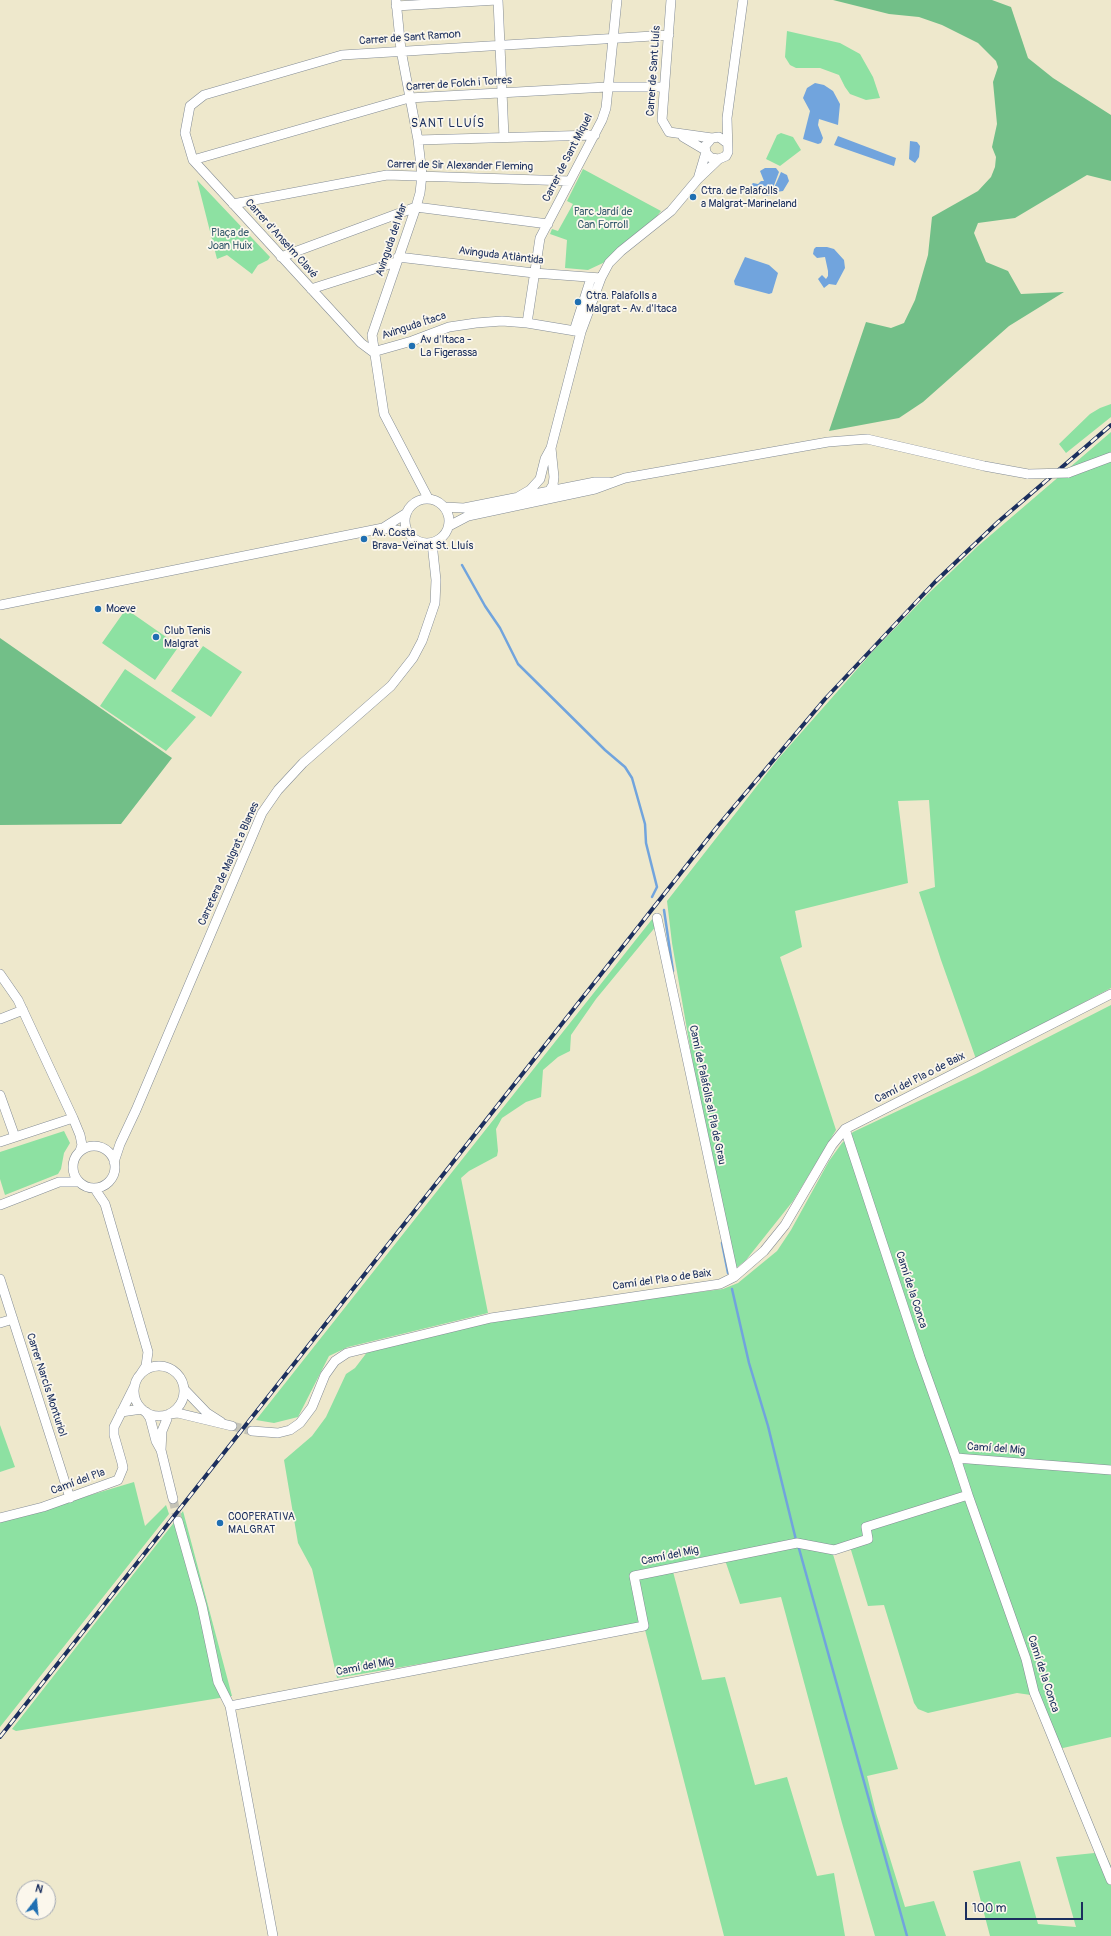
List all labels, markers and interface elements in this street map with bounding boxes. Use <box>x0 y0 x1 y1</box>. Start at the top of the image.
street label: Carrer de Sant Lluís <box>644 25 664 117</box>
street label: Carrer de Sant Ramon <box>359 28 461 48</box>
street label: Carrer de Folch i Torres <box>406 74 512 94</box>
street label: Carrer de Sant Miquel <box>540 112 596 204</box>
district label: SANT LLUÍS <box>411 117 485 131</box>
street label: Carrer de Sir Alexander Fleming <box>387 158 533 174</box>
place label: Ctra. de Palafolls a Malgrat-Marineland <box>701 184 797 210</box>
marker: Ctra. de Palafolls a Malgrat-Marineland <box>688 192 698 202</box>
street label: Carrer d'Anselm Clavé <box>242 197 320 281</box>
street label: Avinguda del Mar <box>373 202 411 278</box>
park label: Parc Jardí de Can Forroll <box>574 205 632 231</box>
park label: Plaça de Joan Huix <box>208 226 252 252</box>
street label: Avinguda Atlàntida <box>458 244 544 268</box>
place label: Ctra. Palafolls a Malgrat - Av. d'Itaca <box>586 289 677 315</box>
marker: Ctra. Palafolls a Malgrat - Av. d'Itaca <box>573 297 583 307</box>
street label: Avinguda Ítaca <box>380 309 448 343</box>
place label: Av d'Itaca - La Figerassa <box>420 333 477 359</box>
marker: Av d'Itaca - La Figerassa <box>407 341 417 351</box>
place label: Av. Costa Brava-Veïnat St. Lluís <box>372 526 473 552</box>
marker: Av. Costa Brava-Veïnat St. Lluís <box>359 534 369 544</box>
place label: Moeve <box>106 602 136 616</box>
marker: Moeve <box>93 604 103 614</box>
place label: Club Tenis Malgrat <box>164 624 210 650</box>
marker: Club Tenis Malgrat <box>151 632 161 642</box>
street label: Carretera de Malgrat a Blanes <box>196 800 262 928</box>
street label: Camí de Palafolls al Pla de Grau <box>686 1024 728 1166</box>
street label: Camí del Pla o de Baix <box>873 1049 967 1107</box>
street label: Camí de la Conca <box>892 1250 930 1330</box>
street label: Camí del Pla o de Baix <box>612 1267 712 1293</box>
street label: Carrer Narcís Monturiol <box>23 1332 69 1438</box>
street label: Camí del Mig <box>966 1440 1026 1458</box>
street label: Camí del Pla <box>49 1466 107 1498</box>
place label: COOPERATIVA MALGRAT <box>228 1510 295 1536</box>
marker: COOPERATIVA MALGRAT <box>215 1518 225 1528</box>
street label: Camí del Mig <box>640 1543 700 1569</box>
street label: Camí de la Conca <box>1024 1634 1062 1714</box>
street label: Camí del Mig <box>335 1655 395 1679</box>
north arrow <box>16 1880 56 1920</box>
text: N <box>34 1882 45 1896</box>
scale bar <box>967 1894 1085 1920</box>
text: 100 m <box>972 1901 1006 1916</box>

